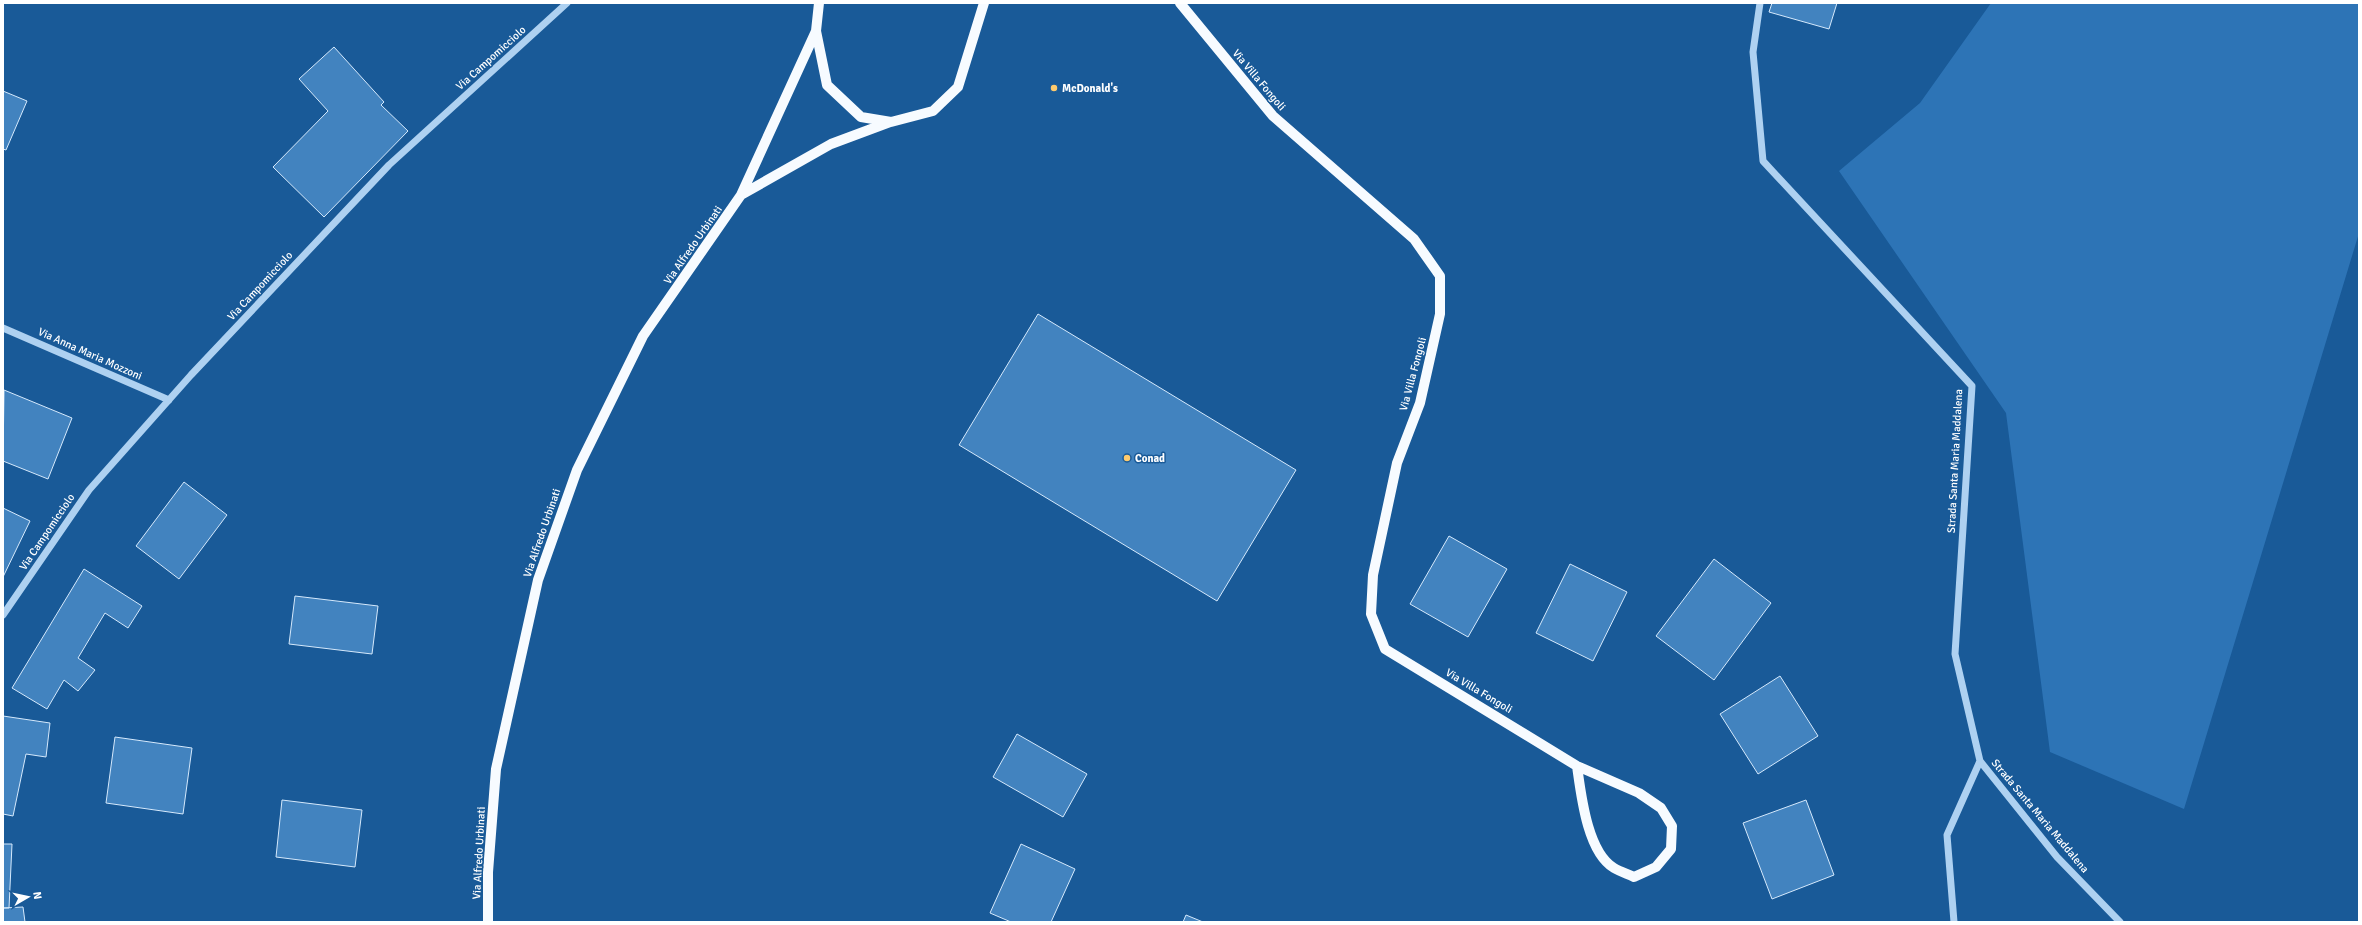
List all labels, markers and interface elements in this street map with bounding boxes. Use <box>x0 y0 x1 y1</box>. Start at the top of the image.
street label: Via Campomicciolo <box>453 23 529 93</box>
street label: Via Villa Fongoli <box>1230 47 1288 113</box>
place label: McDonald's <box>1062 82 1118 95</box>
marker: McDonald's <box>1049 83 1059 93</box>
street label: Via Alfredo Urbinati <box>661 203 725 287</box>
street label: Via Campomicciolo <box>225 249 295 323</box>
street label: Via Anna Maria Mozzoni <box>36 325 144 383</box>
street label: Via Villa Fongoli <box>1397 336 1429 412</box>
street label: Strada Santa Maria Maddalena <box>1945 388 1965 533</box>
place label: Conad <box>1135 452 1165 465</box>
marker: Conad <box>1122 453 1132 463</box>
street label: Via Alfredo Urbinati <box>521 487 563 579</box>
street label: Via Campomicciolo <box>17 491 78 573</box>
street label: Via Villa Fongoli <box>1443 666 1515 716</box>
street label: Strada Santa Maria Maddalena <box>1989 757 2092 876</box>
street label: Via Alfredo Urbinati <box>470 806 488 900</box>
north arrow <box>8 877 48 917</box>
text: N <box>30 891 44 900</box>

